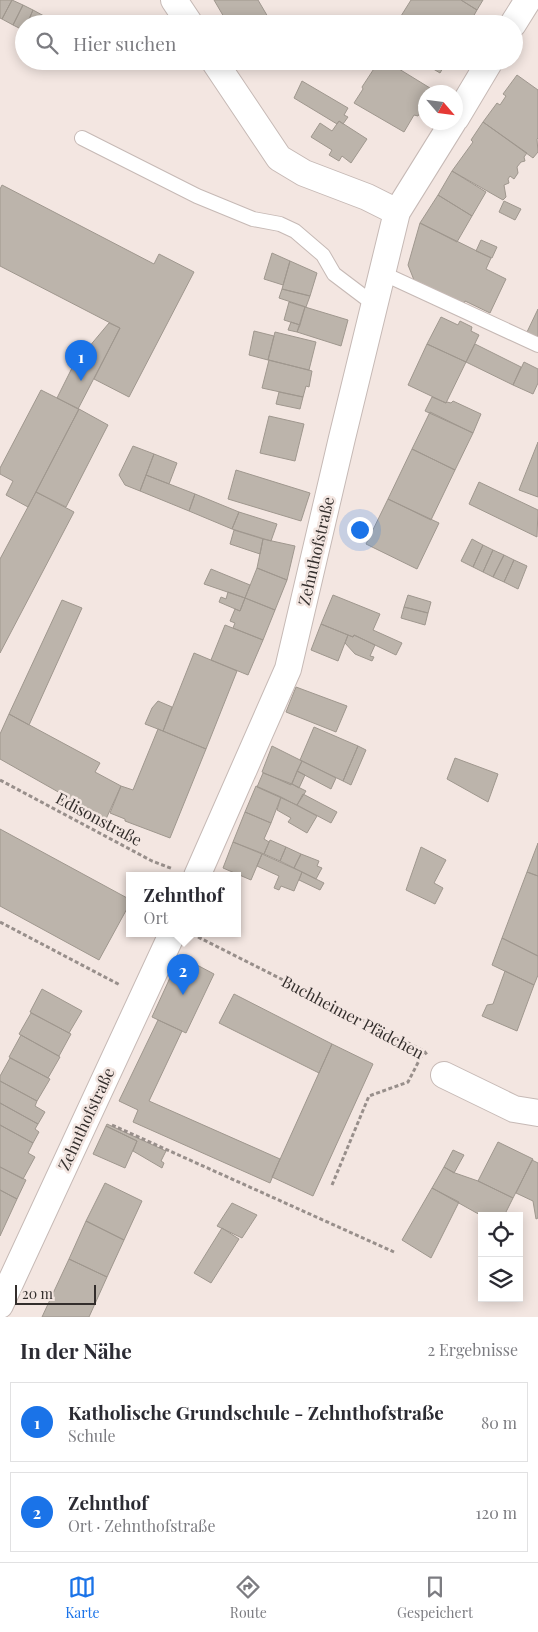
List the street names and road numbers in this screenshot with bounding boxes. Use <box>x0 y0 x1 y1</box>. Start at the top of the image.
street label: Zehnthofstraße <box>293 494 338 607</box>
street label: Edisonstraße <box>53 787 146 850</box>
street label: Buchheimer Pfädchen <box>278 970 428 1063</box>
street label: Zehnthofstraße <box>53 1064 119 1174</box>

